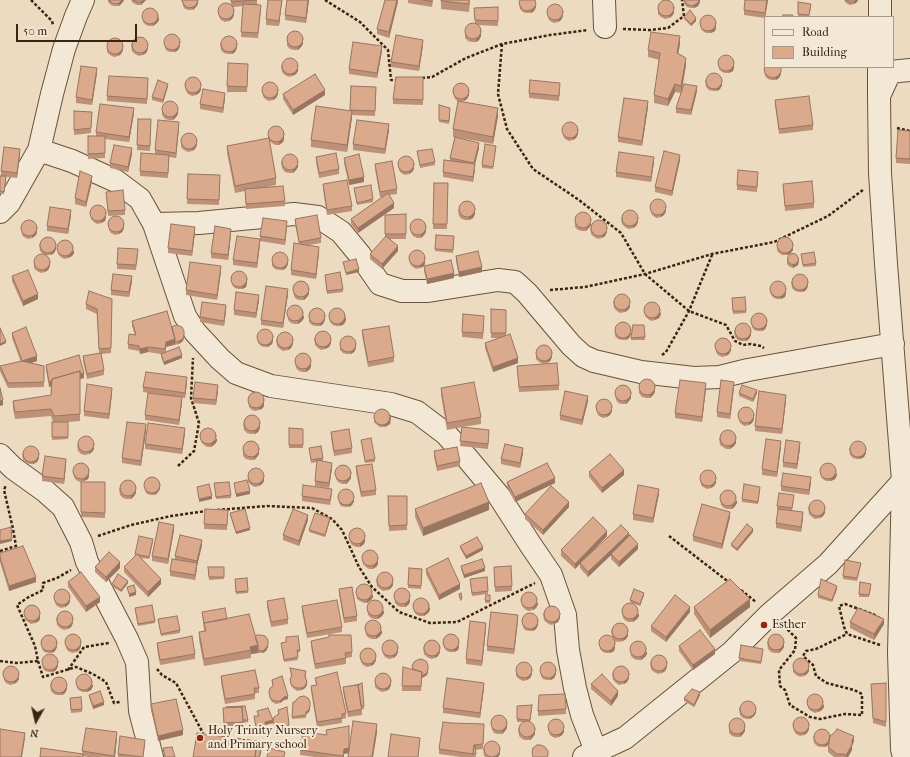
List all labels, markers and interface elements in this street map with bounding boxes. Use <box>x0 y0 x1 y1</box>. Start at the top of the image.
scale bar <box>18 16 139 42</box>
legend <box>764 16 894 68</box>
text: 50 m <box>23 24 47 38</box>
text: Road <box>802 25 829 39</box>
text: Building <box>802 45 847 59</box>
place label: Esther <box>772 618 806 632</box>
marker: Esther <box>759 620 769 630</box>
north arrow <box>16 701 56 741</box>
place label: Holy Trinity Nursery and Primary school <box>208 724 318 752</box>
text: N <box>29 726 39 740</box>
marker: Holy Trinity Nursery and Primary school <box>195 733 205 743</box>

